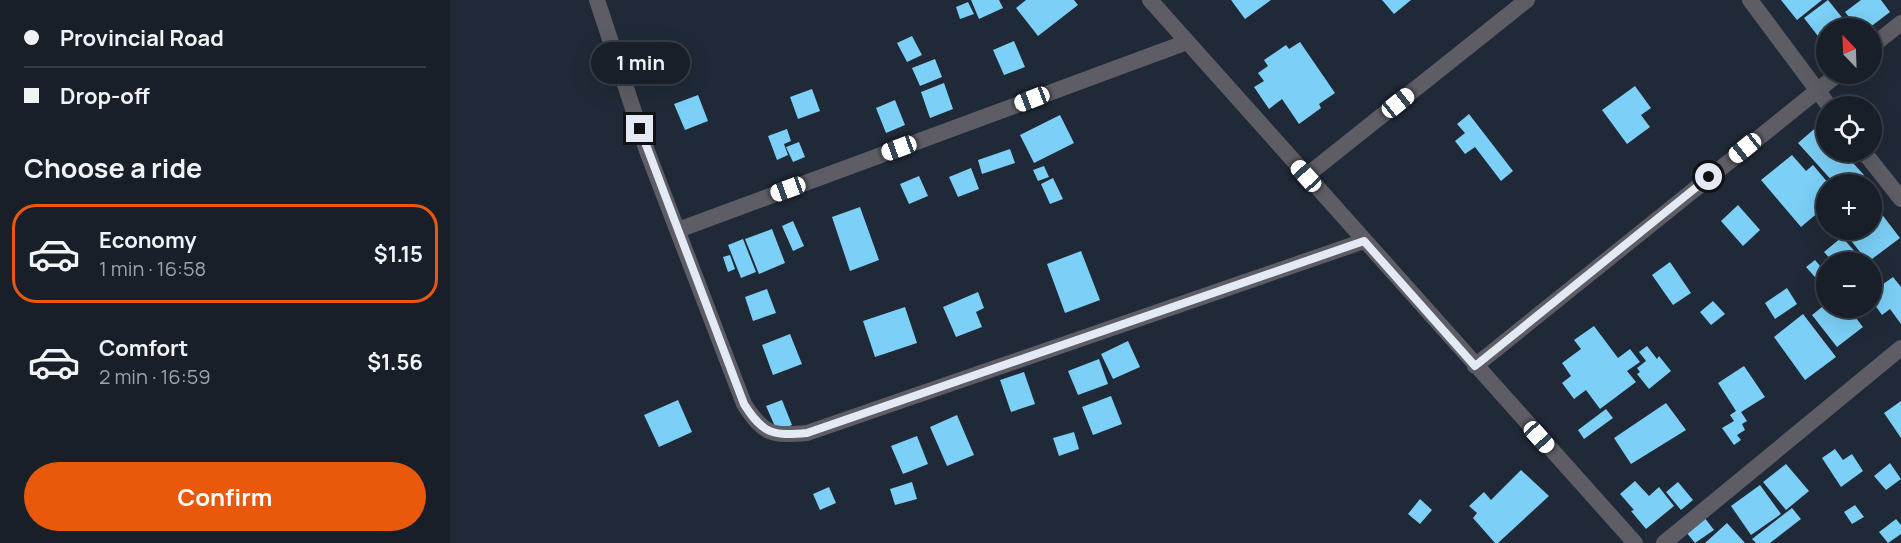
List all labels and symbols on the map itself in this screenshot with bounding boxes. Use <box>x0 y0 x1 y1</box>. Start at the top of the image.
north arrow <box>1816 18 1882 84</box>
callout: 1 min <box>590 42 690 84</box>
car <box>1012 84 1052 114</box>
car <box>1378 85 1418 121</box>
route end <box>626 115 653 142</box>
car <box>1725 130 1765 166</box>
car <box>879 133 919 163</box>
car <box>1287 157 1325 195</box>
route start <box>1695 163 1722 190</box>
car <box>768 174 808 204</box>
car <box>1520 418 1558 456</box>

